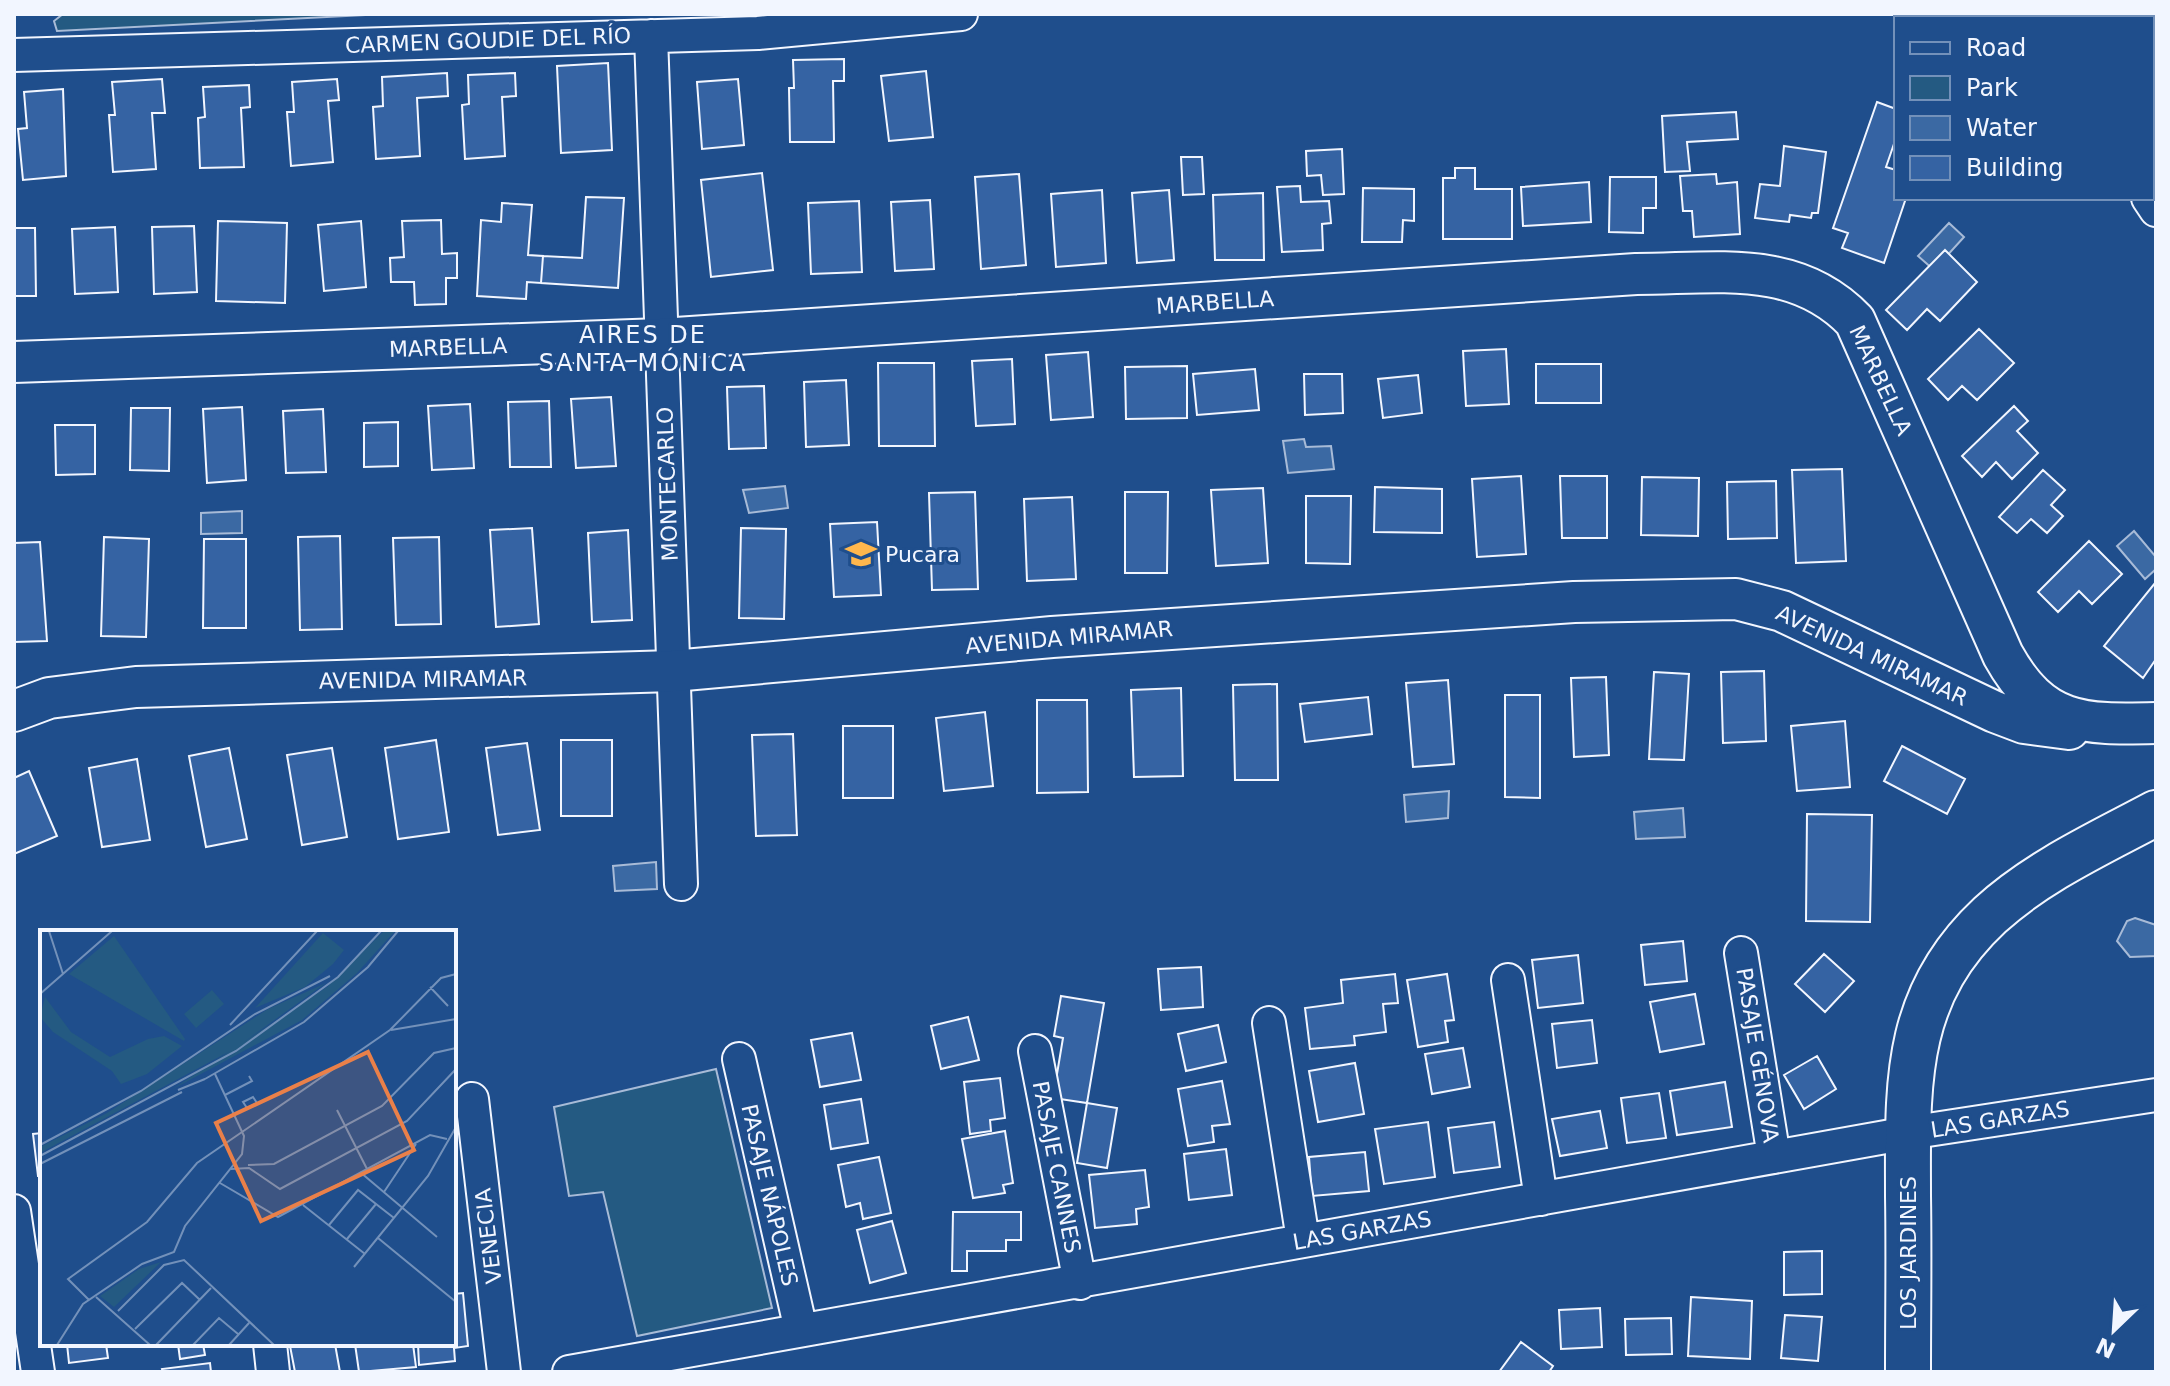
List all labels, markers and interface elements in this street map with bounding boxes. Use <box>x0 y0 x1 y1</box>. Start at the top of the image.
legend <box>1894 16 2154 200</box>
street label: CARMEN GOUDIE DEL RÍO <box>345 23 631 58</box>
text: Road <box>1966 34 2026 62</box>
text: Park <box>1966 74 2018 102</box>
text: Water <box>1966 114 2037 142</box>
text: Building <box>1966 154 2063 182</box>
street label: MARBELLA <box>1155 286 1275 319</box>
district label: AIRES DE SANTA MÓNICA <box>539 321 747 377</box>
street label: MARBELLA <box>1844 321 1917 439</box>
street label: MARBELLA <box>388 333 508 362</box>
street label: MONTECARLO <box>652 406 683 562</box>
school or university icon: Pucara <box>844 537 878 571</box>
place label: Pucara <box>885 542 960 567</box>
street label: AVENIDA MIRAMAR <box>1772 600 1971 711</box>
street label: AVENIDA MIRAMAR <box>964 616 1174 659</box>
street label: AVENIDA MIRAMAR <box>319 665 527 694</box>
inset map <box>40 930 456 1346</box>
street label: PASAJE GÉNOVA <box>1731 966 1784 1144</box>
street label: PASAJE CANNES <box>1028 1079 1085 1255</box>
street label: LAS GARZAS <box>1929 1096 2071 1143</box>
street label: PASAJE NÁPOLES <box>736 1102 803 1289</box>
street label: LOS JARDINES <box>1896 1176 1921 1330</box>
street label: VENECIA <box>470 1187 507 1285</box>
street label: LAS GARZAS <box>1291 1206 1433 1255</box>
north arrow <box>2074 1290 2154 1370</box>
text: N <box>2092 1332 2119 1363</box>

